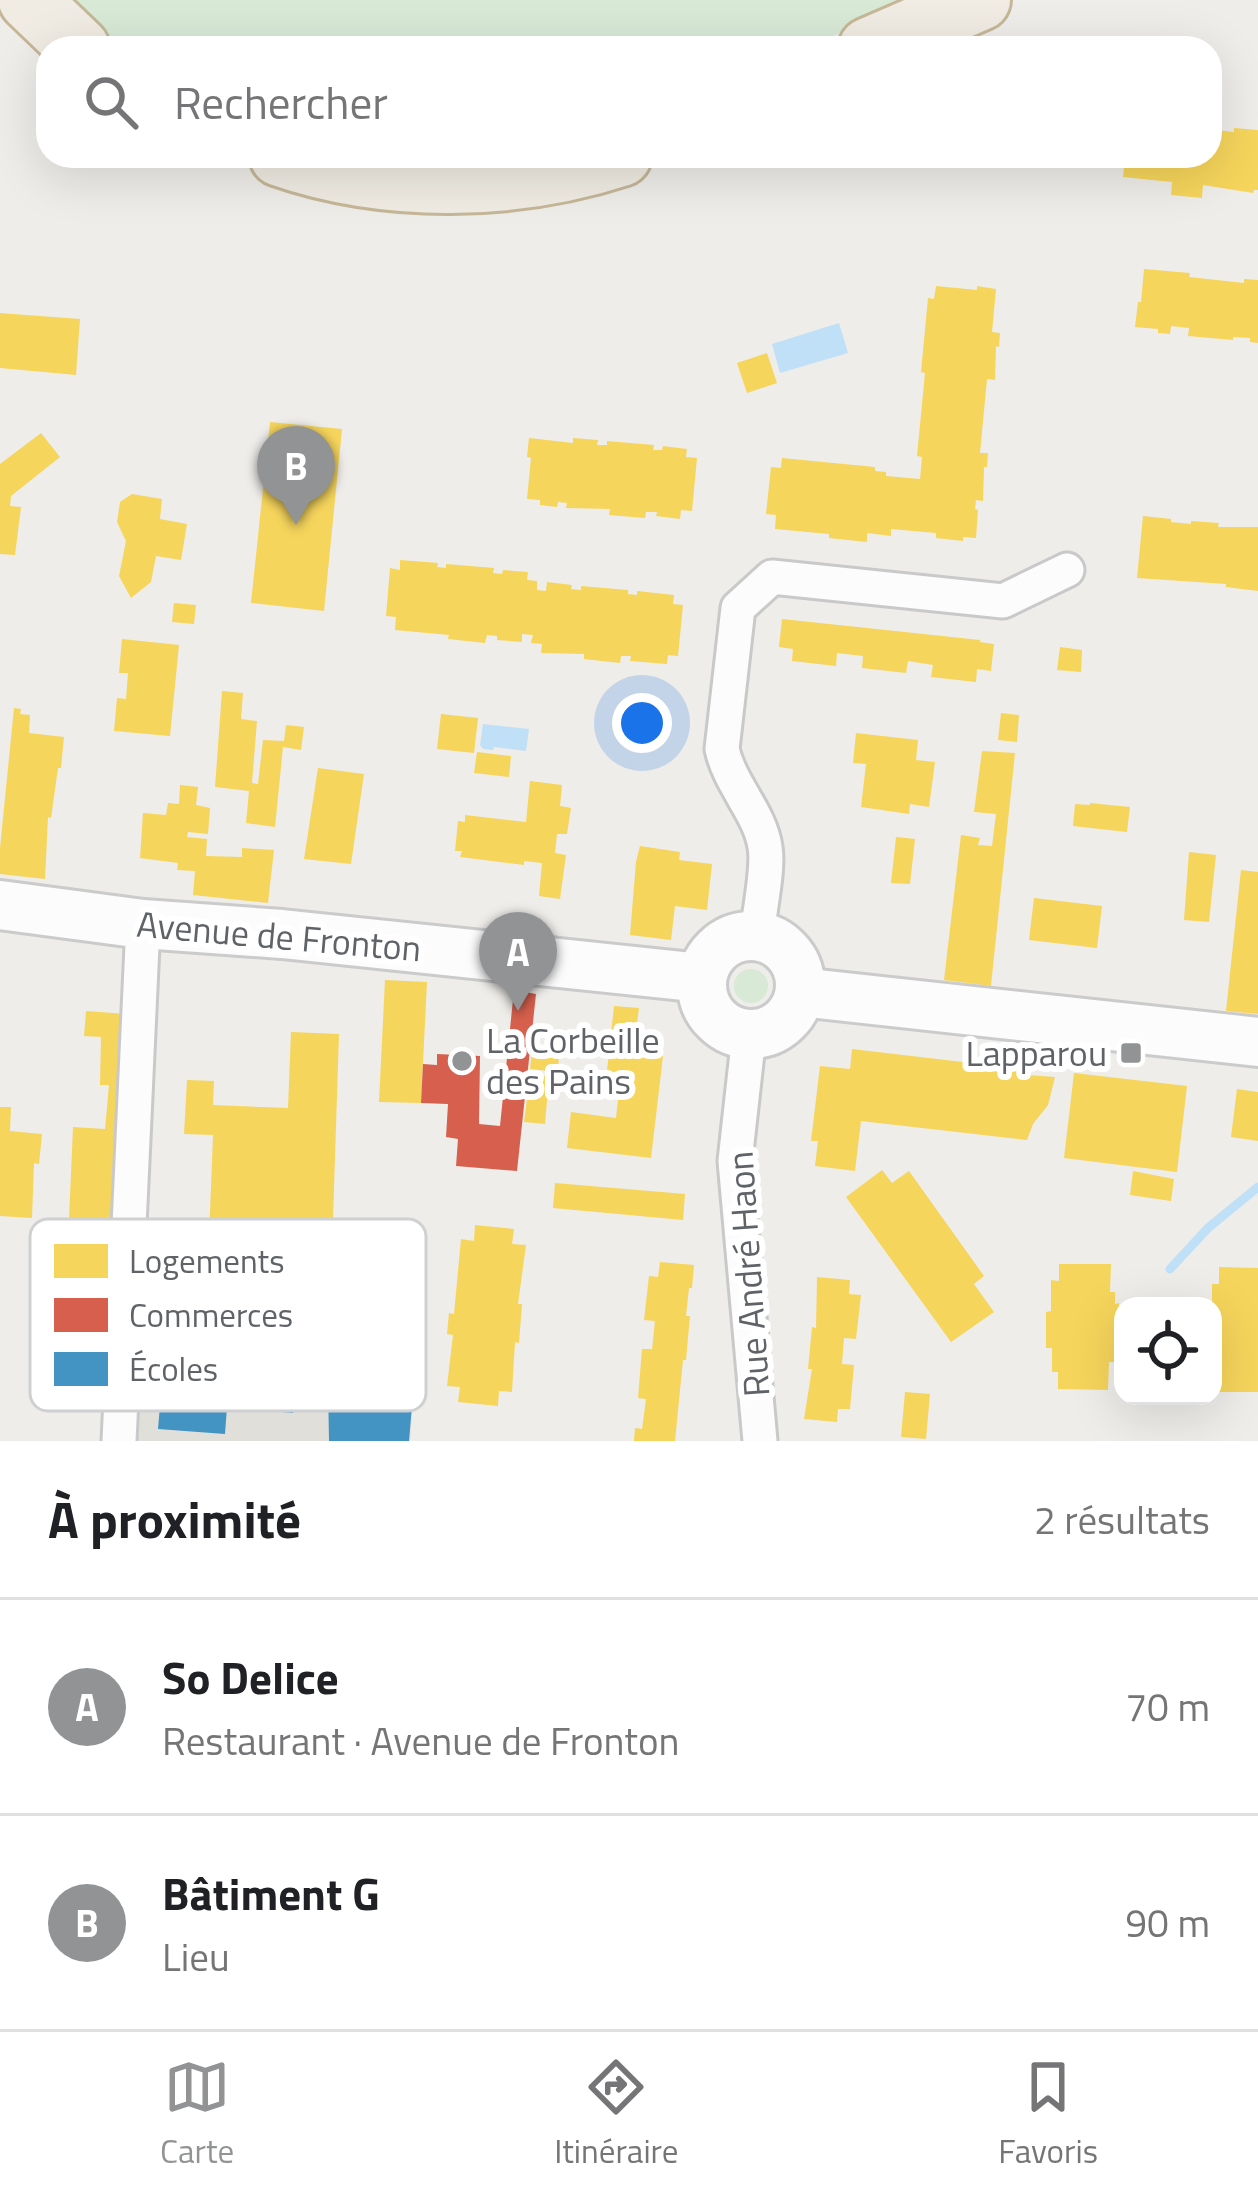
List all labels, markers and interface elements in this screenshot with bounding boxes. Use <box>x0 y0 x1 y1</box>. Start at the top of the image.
search box <box>36 36 1222 168</box>
text: Rechercher <box>174 68 388 136</box>
icon: search <box>78 69 144 135</box>
pin: B <box>257 426 335 525</box>
your location <box>612 693 672 753</box>
street label: Avenue de Fronton <box>135 896 423 975</box>
pin: A <box>479 912 557 1011</box>
place label: La Corbeille des Pains <box>486 1012 660 1108</box>
place label: Lapparou <box>966 1025 1107 1080</box>
marker: Lapparou <box>1118 1040 1144 1066</box>
marker: La Corbeille des Pains <box>449 1048 475 1074</box>
street label: Rue André Haon <box>711 1149 784 1399</box>
legend <box>30 1219 426 1411</box>
text: Logements <box>129 1236 285 1286</box>
text: Commerces <box>129 1290 293 1340</box>
map controls <box>1114 1297 1222 1405</box>
button: locate <box>1114 1297 1222 1405</box>
text: Écoles <box>129 1344 218 1394</box>
text: À proximité <box>48 1480 301 1558</box>
text: 2 résultats <box>1034 1490 1210 1549</box>
text: So Delice <box>162 1643 339 1711</box>
text: A <box>75 1677 99 1736</box>
text: 70 m <box>1125 1677 1210 1736</box>
text: Restaurant · Avenue de Fronton <box>162 1711 680 1770</box>
text: Bâtiment G <box>162 1859 380 1927</box>
text: B <box>75 1893 99 1952</box>
text: 90 m <box>1125 1893 1210 1952</box>
text: Lieu <box>162 1927 230 1986</box>
tab: Carte <box>160 2054 234 2176</box>
tab: Itinéraire <box>554 2054 678 2176</box>
tab: Favoris <box>998 2054 1098 2176</box>

